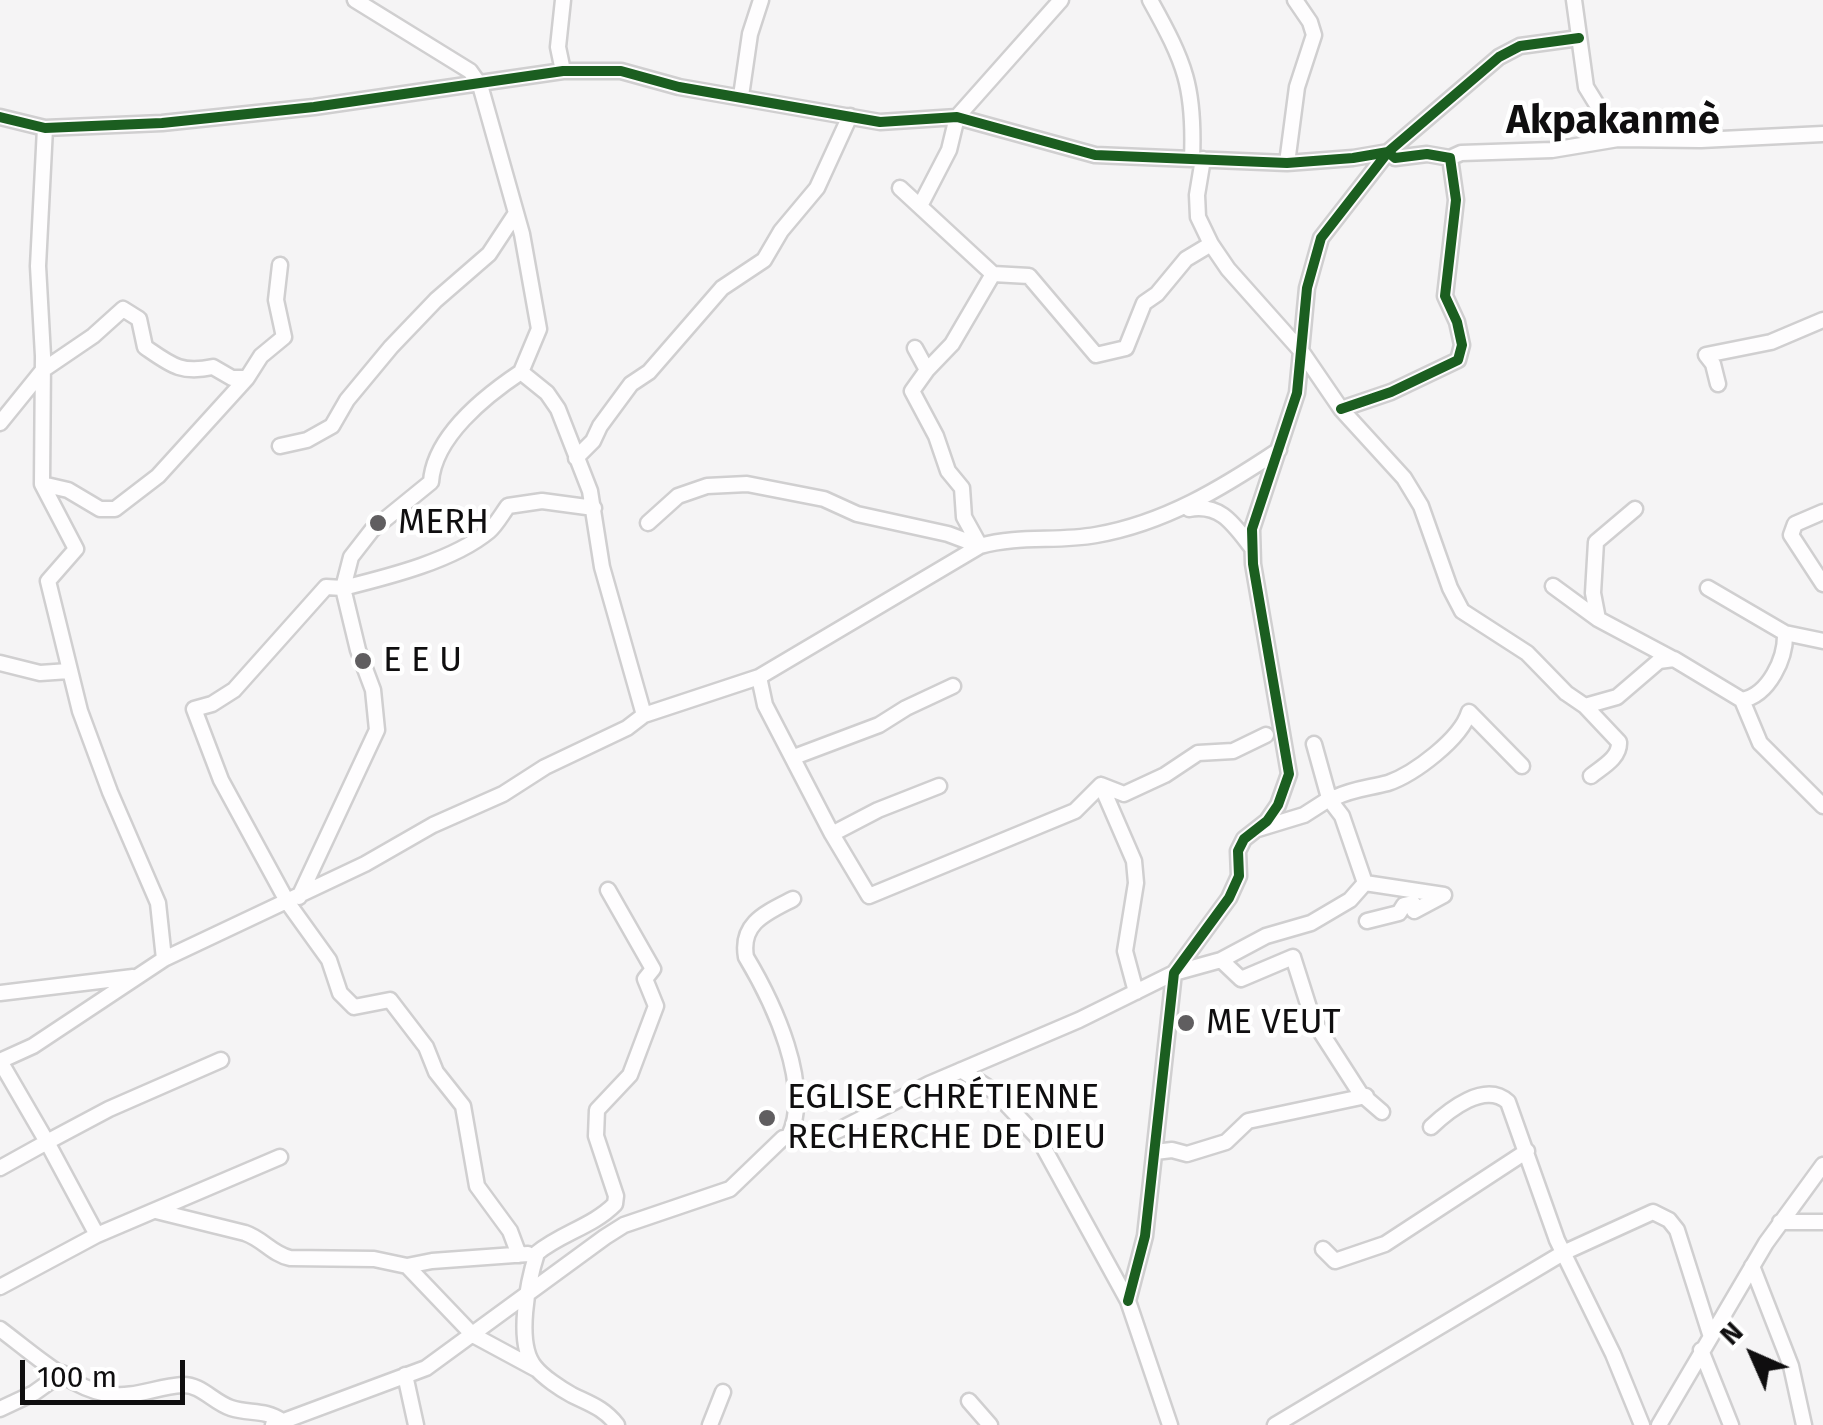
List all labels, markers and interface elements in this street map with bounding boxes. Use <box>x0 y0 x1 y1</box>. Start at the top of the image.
district label: Akpakanmè <box>1506 98 1720 146</box>
place label: MERH <box>398 502 489 544</box>
marker: MERH <box>367 512 389 534</box>
place label: E E U <box>383 640 462 682</box>
marker: E E U <box>352 650 374 672</box>
place label: ME VEUT <box>1206 1002 1341 1044</box>
marker: ME VEUT <box>1175 1012 1197 1034</box>
place label: EGLISE CHRÉTIENNE RECHERCHE DE DIEU <box>787 1077 1106 1159</box>
marker: EGLISE CHRÉTIENNE RECHERCHE DE DIEU <box>756 1107 778 1129</box>
north arrow <box>1703 1305 1803 1405</box>
text: N <box>1713 1315 1750 1352</box>
scale bar <box>25 1340 190 1402</box>
text: 100 m <box>37 1359 117 1395</box>

